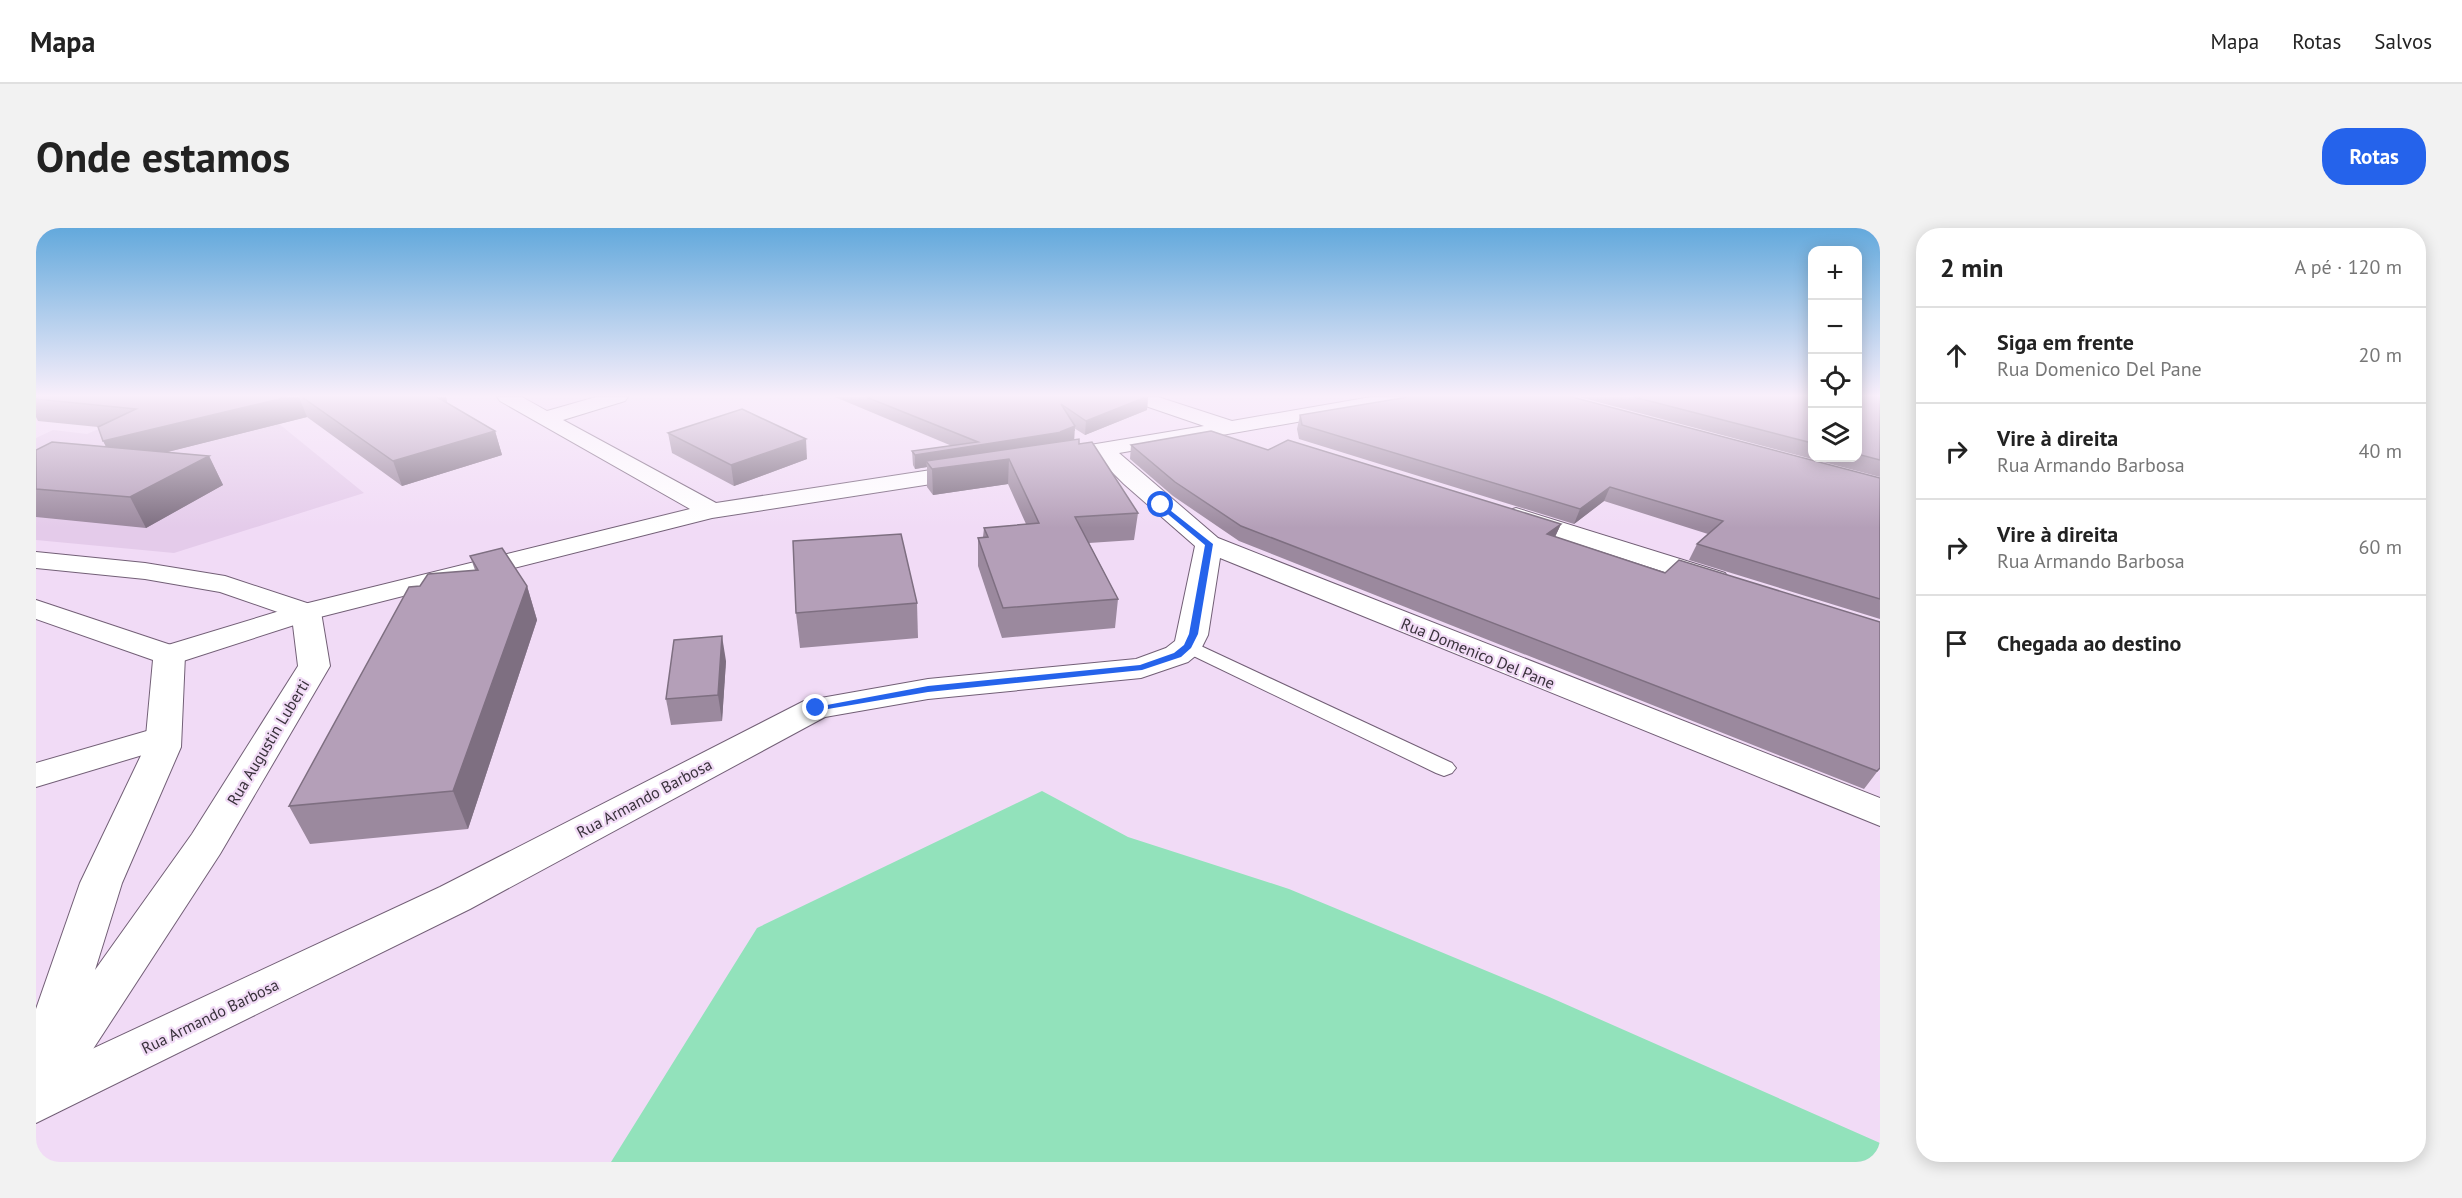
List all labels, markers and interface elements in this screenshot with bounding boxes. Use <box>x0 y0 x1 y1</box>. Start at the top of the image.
text: Mapa <box>30 23 95 60</box>
text: Mapa <box>2210 28 2259 55</box>
text: Rotas <box>2292 28 2341 55</box>
text: Salvos <box>2374 28 2432 55</box>
button: Rotas <box>2322 128 2426 185</box>
text: Onde estamos <box>36 129 290 184</box>
map controls <box>1808 246 1862 462</box>
button: + <box>1808 246 1862 300</box>
text: 2 min <box>1940 251 2003 284</box>
text: A pé · 120 m <box>2295 254 2402 280</box>
button: − <box>1808 300 1862 354</box>
text: Siga em frente <box>1997 328 2134 356</box>
icon: ahead <box>1940 339 1973 372</box>
text: 20 m <box>2359 342 2402 368</box>
button: locate <box>1808 354 1862 408</box>
text: Rua Domenico Del Pane <box>1997 356 2202 382</box>
button: layers <box>1808 408 1862 462</box>
text: Vire à direita <box>1997 424 2118 452</box>
icon: right <box>1940 435 1973 468</box>
text: 40 m <box>2359 438 2402 464</box>
text: Rua Armando Barbosa <box>1997 452 2185 478</box>
route start <box>1147 491 1173 517</box>
text: Vire à direita <box>1997 520 2118 548</box>
icon: right <box>1940 531 1973 564</box>
text: 60 m <box>2359 534 2402 560</box>
text: Rua Armando Barbosa <box>1997 548 2185 574</box>
street label: Rua Domenico Del Pane <box>1398 613 1558 693</box>
icon: arrive <box>1940 627 1973 660</box>
text: Chegada ao destino <box>1997 629 2181 657</box>
street label: Rua Augustin Luberti <box>223 675 313 809</box>
route end <box>802 694 828 720</box>
street label: Rua Armando Barbosa <box>573 754 715 842</box>
street label: Rua Armando Barbosa <box>138 974 282 1058</box>

